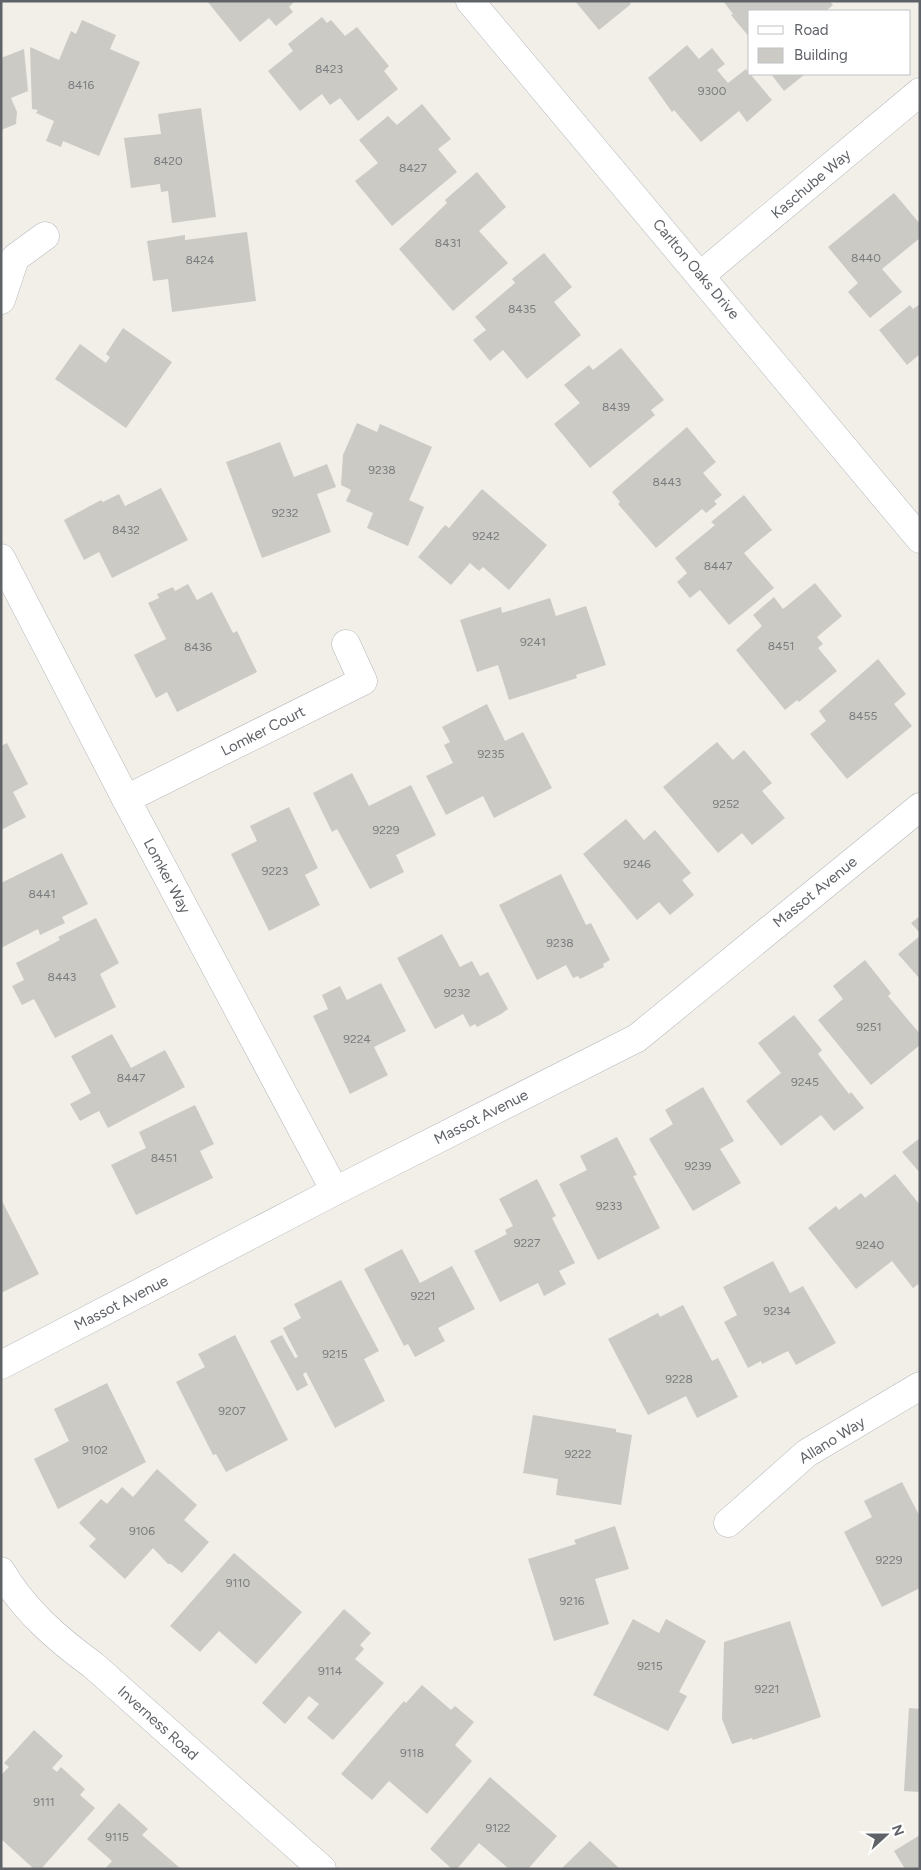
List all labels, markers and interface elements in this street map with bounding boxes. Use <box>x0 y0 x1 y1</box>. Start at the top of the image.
legend <box>748 10 911 75</box>
text: Road <box>794 21 829 39</box>
text: Building <box>794 46 848 64</box>
house number: 8423 <box>315 62 343 76</box>
house number: 8416 <box>68 78 94 92</box>
house number: 9300 <box>698 84 727 98</box>
street label: Kaschube Way <box>768 145 855 223</box>
house number: 8420 <box>153 154 183 168</box>
house number: 8427 <box>399 161 428 175</box>
street label: Carlton Oaks Drive <box>649 215 743 323</box>
house number: 8431 <box>435 236 461 250</box>
house number: 8440 <box>851 251 881 265</box>
house number: 8424 <box>186 253 215 267</box>
house number: 8435 <box>508 302 536 316</box>
house number: 8439 <box>602 400 630 414</box>
house number: 9238 <box>368 463 396 477</box>
house number: 8443 <box>653 475 681 489</box>
house number: 9232 <box>272 506 298 520</box>
house number: 8432 <box>112 523 140 537</box>
house number: 9242 <box>472 529 500 543</box>
house number: 8447 <box>704 559 733 573</box>
house number: 9241 <box>520 635 546 649</box>
house number: 8451 <box>768 639 794 653</box>
house number: 8436 <box>184 640 212 654</box>
street label: Lomker Court <box>218 702 308 760</box>
house number: 8455 <box>849 709 877 723</box>
house number: 9235 <box>478 747 505 761</box>
house number: 9252 <box>712 797 740 811</box>
house number: 9229 <box>372 823 400 837</box>
street label: Lomker Way <box>140 835 194 917</box>
street label: Massot Avenue <box>769 853 861 931</box>
house number: 9246 <box>623 857 651 871</box>
house number: 9223 <box>262 864 288 878</box>
house number: 8441 <box>28 887 56 901</box>
house number: 9238 <box>546 936 574 950</box>
house number: 8443 <box>48 970 76 984</box>
house number: 9232 <box>444 986 470 1000</box>
house number: 9251 <box>856 1020 882 1034</box>
house number: 9224 <box>343 1032 371 1046</box>
house number: 8447 <box>117 1071 146 1085</box>
house number: 9245 <box>791 1075 819 1089</box>
street label: Massot Avenue <box>431 1086 531 1148</box>
house number: 8451 <box>151 1151 177 1165</box>
house number: 9239 <box>685 1159 712 1173</box>
house number: 9233 <box>596 1199 622 1213</box>
house number: 9227 <box>514 1236 541 1250</box>
house number: 9240 <box>856 1238 885 1252</box>
street label: Massot Avenue <box>71 1272 171 1334</box>
house number: 9221 <box>410 1289 436 1303</box>
house number: 9234 <box>763 1304 791 1318</box>
house number: 9215 <box>322 1347 348 1361</box>
house number: 9228 <box>665 1372 693 1386</box>
house number: 9207 <box>218 1404 246 1418</box>
street label: Allano Way <box>796 1413 868 1467</box>
house number: 9102 <box>82 1443 108 1457</box>
house number: 9222 <box>565 1447 591 1461</box>
house number: 9106 <box>129 1524 155 1538</box>
house number: 9229 <box>875 1553 903 1567</box>
house number: 9110 <box>226 1576 251 1590</box>
house number: 9216 <box>559 1594 585 1608</box>
house number: 9215 <box>637 1659 663 1673</box>
house number: 9114 <box>318 1664 343 1678</box>
street label: Inverness Road <box>114 1682 202 1764</box>
house number: 9221 <box>754 1682 780 1696</box>
house number: 9118 <box>400 1746 424 1760</box>
house number: 9111 <box>33 1795 55 1809</box>
north arrow <box>861 1810 911 1860</box>
house number: 9122 <box>485 1821 511 1835</box>
text: N <box>888 1822 908 1839</box>
house number: 9115 <box>105 1830 129 1844</box>

